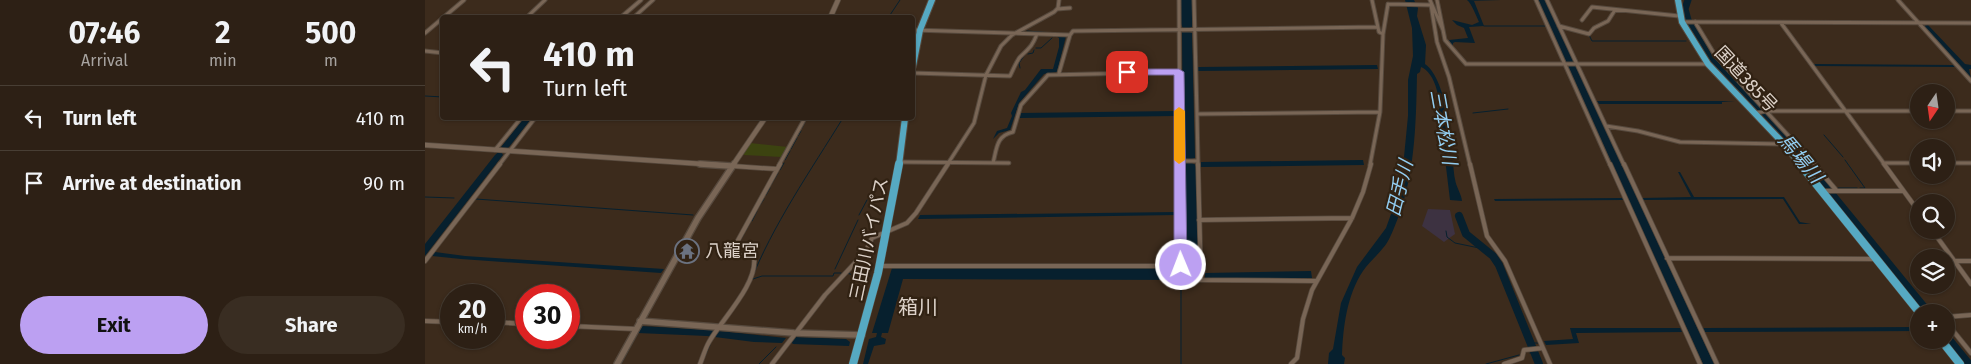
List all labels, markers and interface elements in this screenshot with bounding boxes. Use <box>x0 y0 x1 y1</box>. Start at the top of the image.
text: 07:46 <box>69 15 140 51</box>
text: 2 <box>215 15 231 51</box>
text: 500 <box>305 15 356 51</box>
text: 410 m <box>543 33 635 75</box>
icon: left <box>460 35 525 100</box>
street label: 国道385号 <box>1710 42 1782 116</box>
text: Arrival <box>81 51 128 70</box>
text: min <box>209 51 237 70</box>
text: m <box>324 51 338 70</box>
pin <box>1106 51 1148 93</box>
icon: arrive <box>1113 58 1141 86</box>
text: Turn left <box>543 75 627 102</box>
north arrow <box>1910 84 1955 129</box>
map controls <box>1910 84 1955 349</box>
water label: 三本松川 <box>1426 88 1462 168</box>
icon: left <box>20 104 48 132</box>
text: Turn left <box>63 107 137 130</box>
text: 410 m <box>356 107 405 130</box>
water label: 馬場川 <box>1773 129 1829 189</box>
button: sound <box>1910 139 1955 184</box>
water label: 田手川 <box>1381 156 1418 219</box>
icon: arrive <box>20 169 48 197</box>
text: Arrive at destination <box>63 172 242 195</box>
text: 90 m <box>363 172 405 195</box>
street label: 三田川バイパス <box>845 175 893 303</box>
button: search <box>1910 194 1955 239</box>
temple icon: 八龍宮 <box>674 238 700 264</box>
position arrow <box>1154 238 1206 290</box>
place label: 八龍宮 <box>705 240 759 262</box>
button: layers <box>1910 249 1955 294</box>
speed limit sign: 30 <box>515 284 580 349</box>
text: 20 <box>459 295 486 325</box>
district label: 箱川 <box>898 295 938 319</box>
button: Exit <box>20 296 208 354</box>
button: Share <box>218 296 405 354</box>
button: + <box>1910 304 1955 349</box>
text: km/h <box>458 322 487 336</box>

